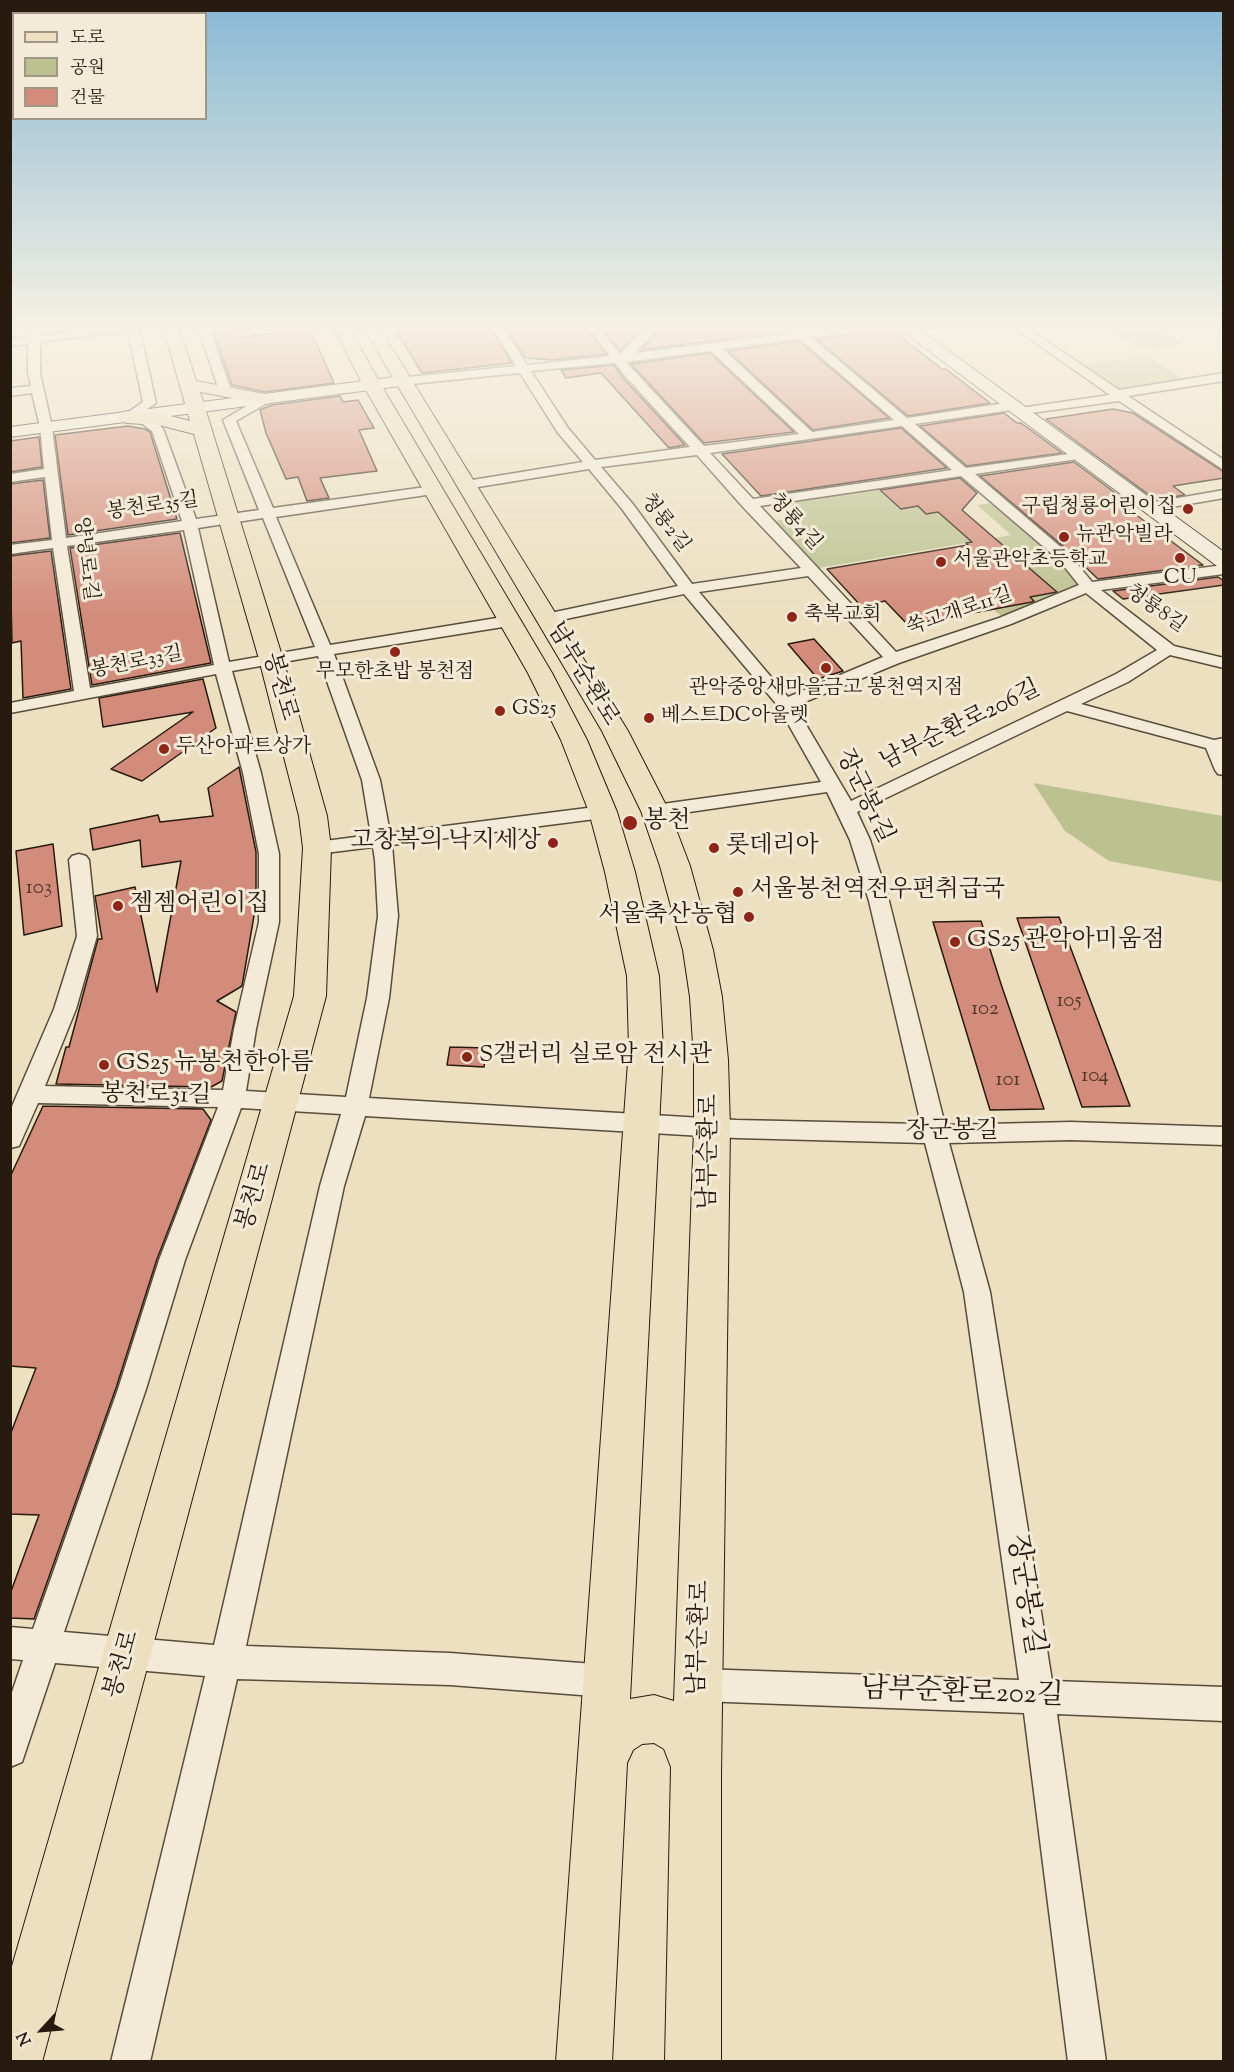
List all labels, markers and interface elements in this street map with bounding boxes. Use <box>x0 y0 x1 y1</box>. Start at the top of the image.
legend <box>12 12 207 120</box>
text: 도로 <box>70 26 105 52</box>
text: 공원 <box>70 56 105 82</box>
text: 건물 <box>70 86 105 112</box>
street label: 봉천로35길 <box>106 490 200 526</box>
street label: 청룡2길 <box>634 490 694 558</box>
street label: 청룡4길 <box>762 490 826 556</box>
place label: 구립청룡어린이집 <box>1021 497 1176 521</box>
marker: 구립청룡어린이집 <box>1181 502 1195 516</box>
street label: 양녕로1길 <box>67 516 101 602</box>
place label: 뉴관악빌라 <box>1076 525 1173 549</box>
marker: 뉴관악빌라 <box>1057 530 1071 544</box>
place label: 서울관악초등학교 <box>953 550 1108 574</box>
marker: CU <box>1173 551 1187 565</box>
marker: 서울관악초등학교 <box>934 555 948 569</box>
place label: CU <box>1164 568 1196 592</box>
street label: 청룡8길 <box>1120 581 1190 639</box>
street label: 쑥고개로11길 <box>904 584 1016 642</box>
place label: 축복교회 <box>804 605 881 629</box>
marker: 축복교회 <box>785 610 799 624</box>
street label: 남부순환로 <box>539 618 623 732</box>
street label: 봉천로33길 <box>89 643 185 685</box>
marker: 무모한초밥 봉천점 <box>388 645 402 659</box>
street label: 봉천로 <box>255 650 301 724</box>
marker: 관악중앙새마을금고 봉천역지점 <box>819 661 833 675</box>
place label: 무모한초밥 봉천점 <box>316 662 474 686</box>
street label: 남부순환로206길 <box>876 676 1046 778</box>
place label: 관악중앙새마을금고 봉천역지점 <box>689 678 963 702</box>
place label: GS25 <box>512 699 556 723</box>
marker: GS25 <box>493 704 507 718</box>
place label: 베스트DC아울렛 <box>661 706 809 730</box>
marker: 베스트DC아울렛 <box>642 711 656 725</box>
place label: 두산아파트상가 <box>176 737 311 761</box>
marker: 두산아파트상가 <box>157 742 171 756</box>
street label: 장군봉1길 <box>828 745 898 849</box>
place label: 봉천 <box>644 809 690 837</box>
marker: 봉천 <box>621 814 639 832</box>
place label: 고창복의 낙지세상 <box>350 829 541 857</box>
place label: 롯데리아 <box>726 834 819 862</box>
marker: 고창복의 낙지세상 <box>546 836 560 850</box>
marker: 롯데리아 <box>707 841 721 855</box>
house number: 103 <box>26 876 52 902</box>
place label: 서울봉천역전우편취급국 <box>750 878 1005 906</box>
marker: 서울봉천역전우편취급국 <box>731 885 745 899</box>
place label: 젬젬어린이집 <box>130 892 269 920</box>
marker: 젬젬어린이집 <box>111 899 125 913</box>
place label: 서울축산농협 <box>598 903 737 931</box>
marker: 서울축산농협 <box>742 910 756 924</box>
place label: GS25 관악아미움점 <box>967 928 1164 956</box>
marker: GS25 관악아미움점 <box>948 935 962 949</box>
house number: 105 <box>1056 989 1082 1015</box>
house number: 102 <box>971 997 999 1023</box>
place label: S갤러리 실로암 전시관 <box>479 1043 712 1071</box>
marker: S갤러리 실로암 전시관 <box>460 1050 474 1064</box>
place label: GS25 뉴봉천한아름 <box>116 1051 313 1079</box>
marker: GS25 뉴봉천한아름 <box>97 1058 111 1072</box>
house number: 104 <box>1081 1064 1109 1090</box>
house number: 101 <box>996 1068 1020 1094</box>
street label: 봉천로31길 <box>100 1082 212 1112</box>
street label: 남부순환로 <box>696 1094 726 1210</box>
street label: 장군봉길 <box>906 1119 998 1147</box>
street label: 봉천로 <box>233 1160 279 1234</box>
street label: 장군봉2길 <box>997 1532 1049 1658</box>
street label: 남부순환로 <box>685 1580 717 1696</box>
street label: 봉천로 <box>101 1628 147 1702</box>
street label: 남부순환로202길 <box>860 1675 1064 1715</box>
north arrow <box>12 2000 72 2060</box>
text: N <box>12 2027 39 2049</box>

